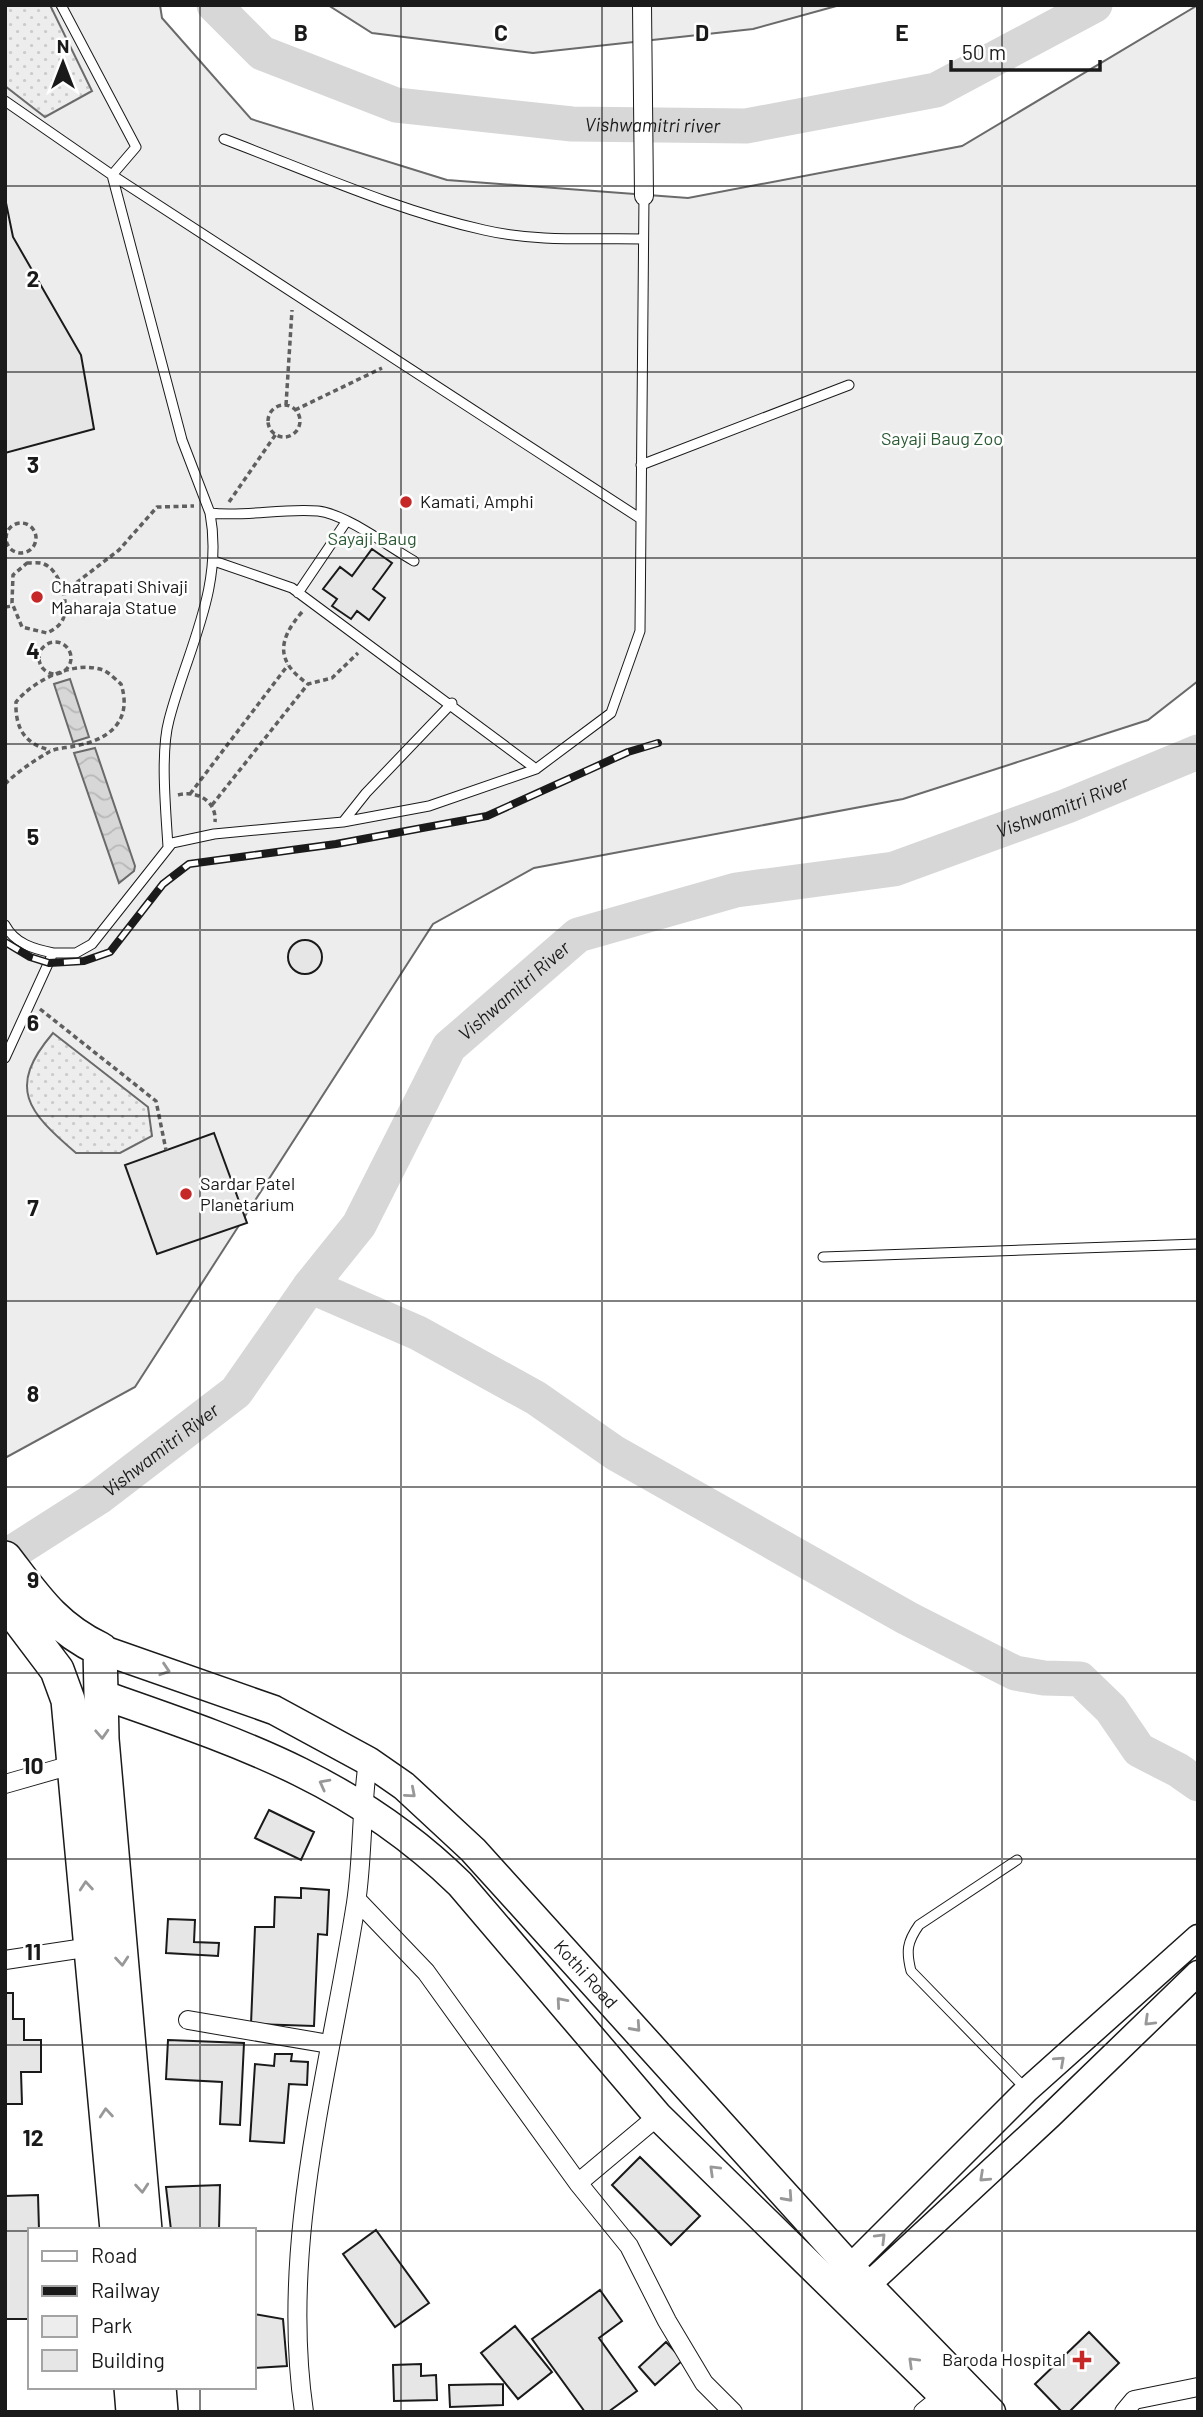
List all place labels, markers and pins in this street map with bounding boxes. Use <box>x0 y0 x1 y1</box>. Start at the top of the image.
place label: Kamati, Amphi <box>420 490 534 512</box>
marker: Kamati, Amphi <box>398 494 414 510</box>
place label: Chatrapati Shivaji Maharaja Statue <box>51 575 188 618</box>
marker: Chatrapati Shivaji Maharaja Statue <box>29 589 45 605</box>
place label: Sardar Patel Planetarium <box>200 1172 295 1215</box>
marker: Sardar Patel Planetarium <box>178 1186 194 1202</box>
place label: Baroda Hospital <box>942 2348 1066 2370</box>
marker: Baroda Hospital <box>1072 2350 1092 2370</box>

